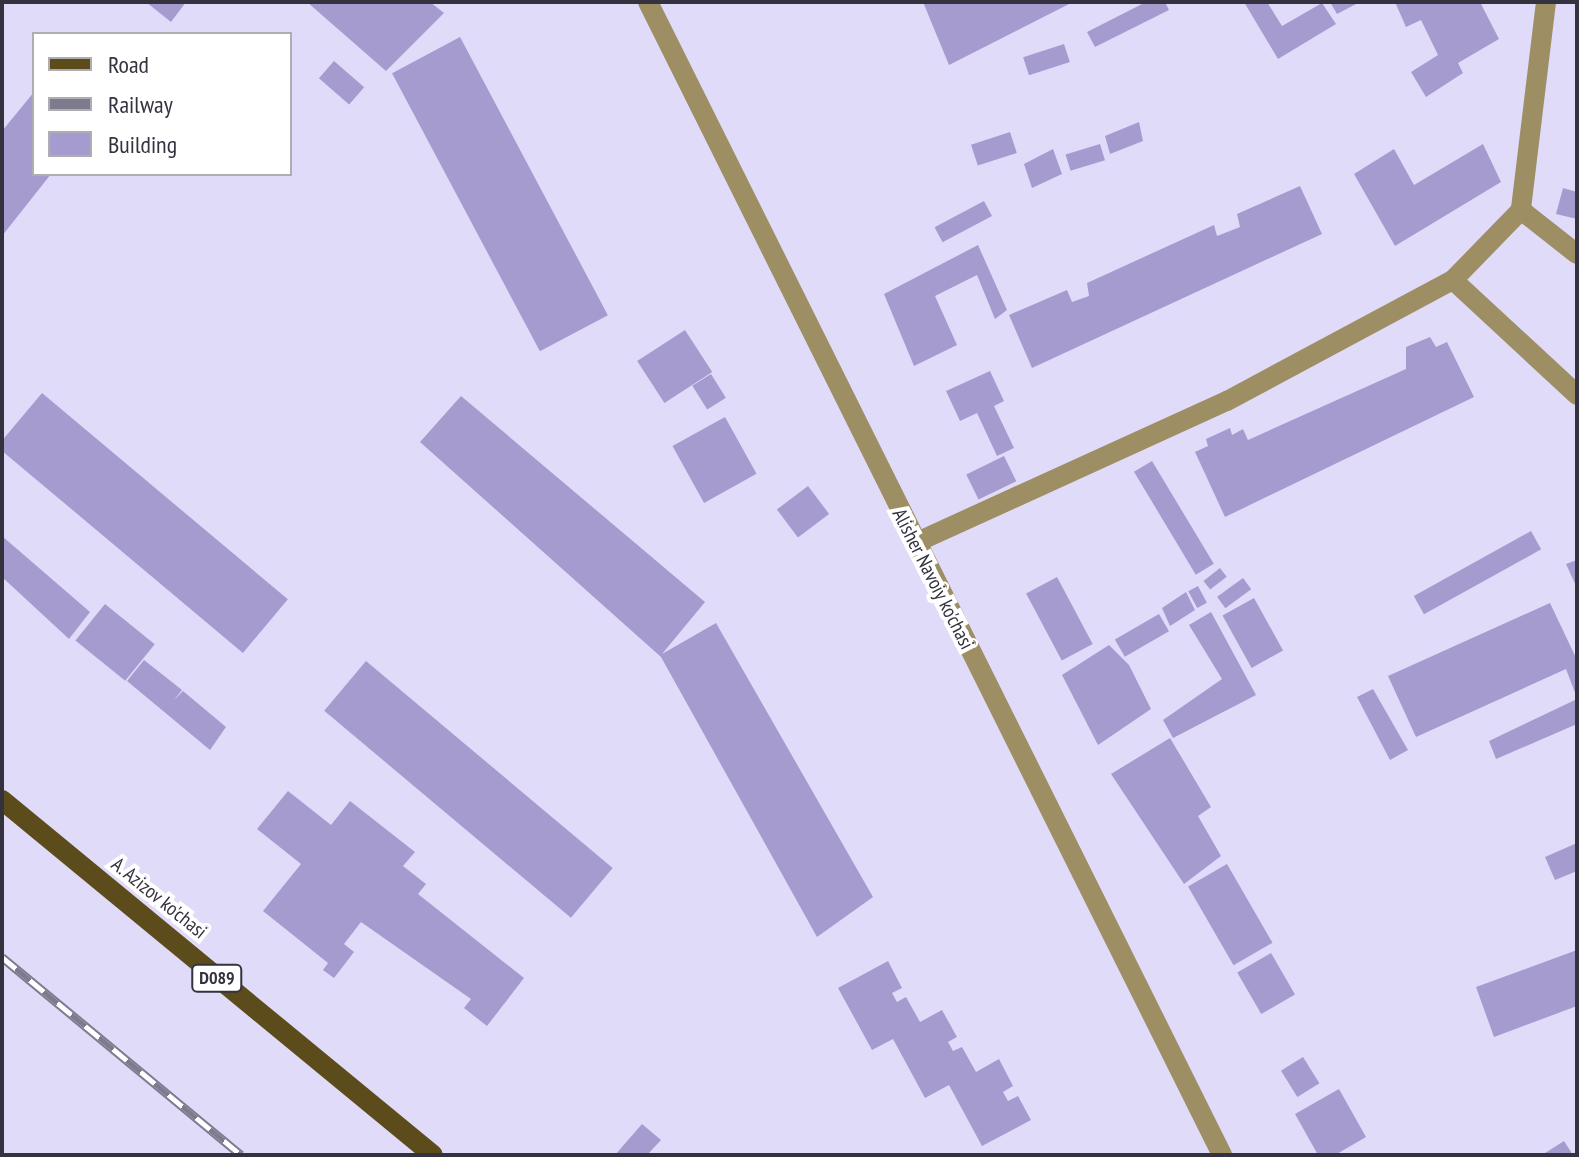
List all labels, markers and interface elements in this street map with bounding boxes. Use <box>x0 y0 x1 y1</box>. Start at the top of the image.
legend <box>32 32 292 176</box>
text: Road <box>108 49 149 80</box>
text: Railway <box>108 89 173 120</box>
text: Building <box>108 129 177 160</box>
street label: Alisher Navoiy ko'chasi <box>887 504 979 654</box>
street label: A. Azizov ko'chasi <box>106 852 212 944</box>
road number: D089 <box>191 964 243 992</box>

